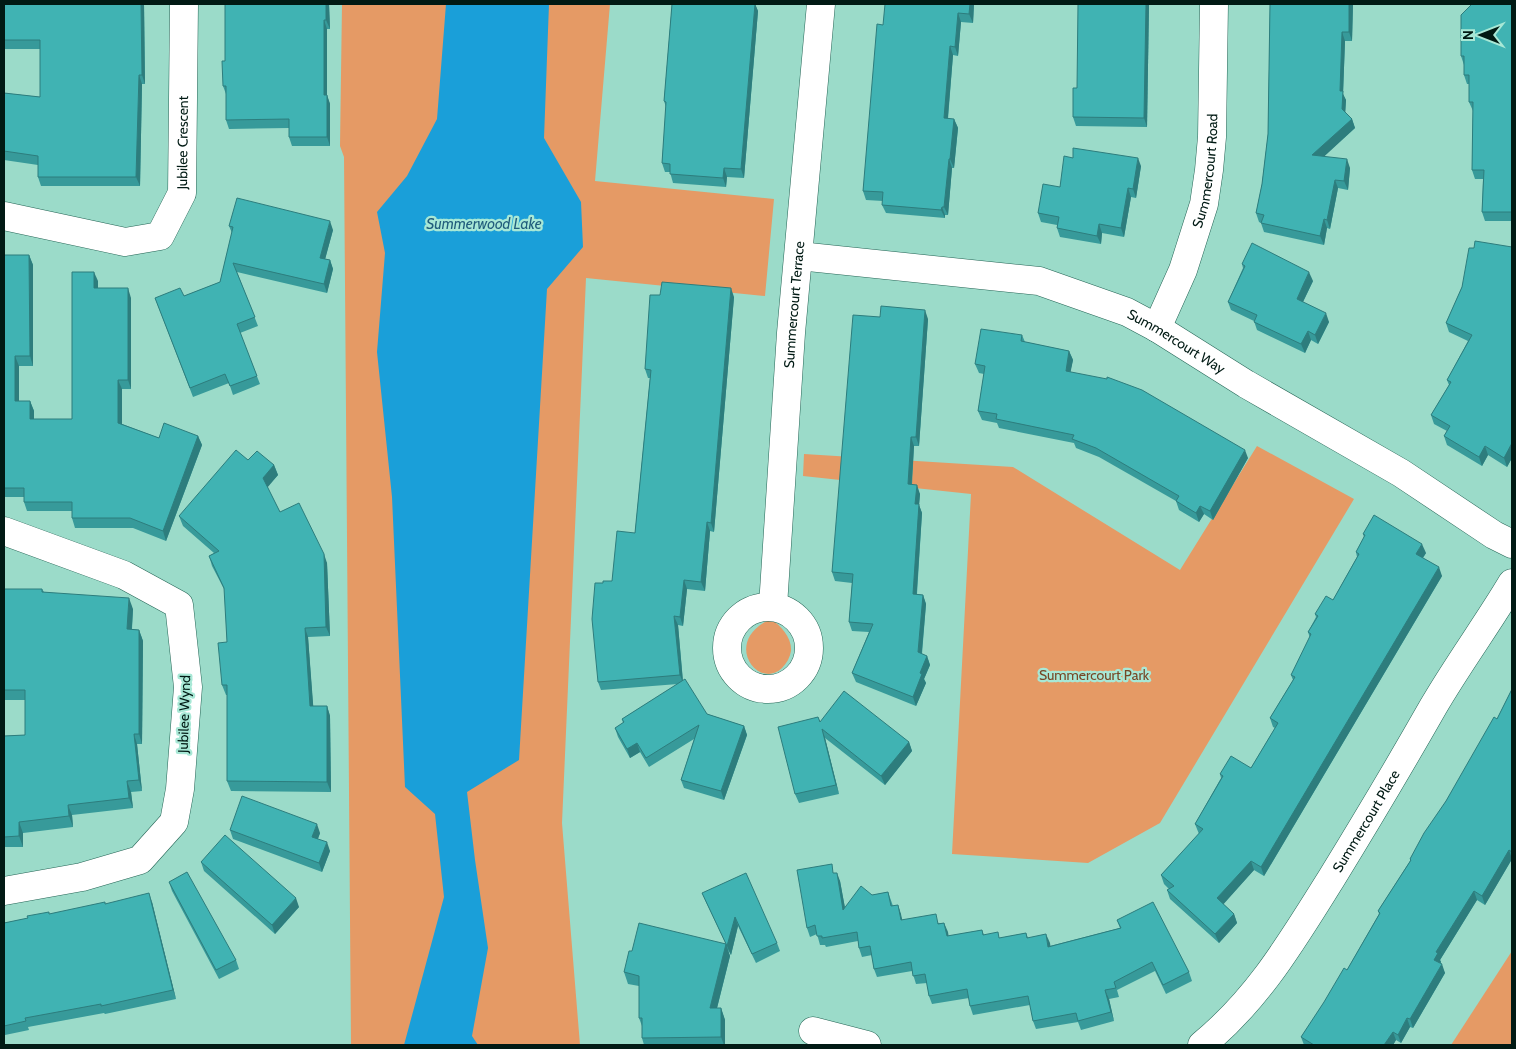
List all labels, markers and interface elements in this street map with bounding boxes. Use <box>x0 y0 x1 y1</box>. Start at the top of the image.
north arrow <box>1456 10 1506 60</box>
text: N <box>1459 30 1477 40</box>
street label: Jubilee Crescent <box>173 95 192 191</box>
street label: Summercourt Road <box>1188 113 1221 230</box>
water label: Summerwood Lake <box>426 215 542 233</box>
street label: Summercourt Terrace <box>780 240 808 369</box>
street label: Summercourt Way <box>1124 305 1229 378</box>
park label: Summercourt Park <box>1039 666 1150 684</box>
street label: Jubilee Wynd <box>174 675 194 754</box>
street label: Summercourt Place <box>1328 766 1404 876</box>

